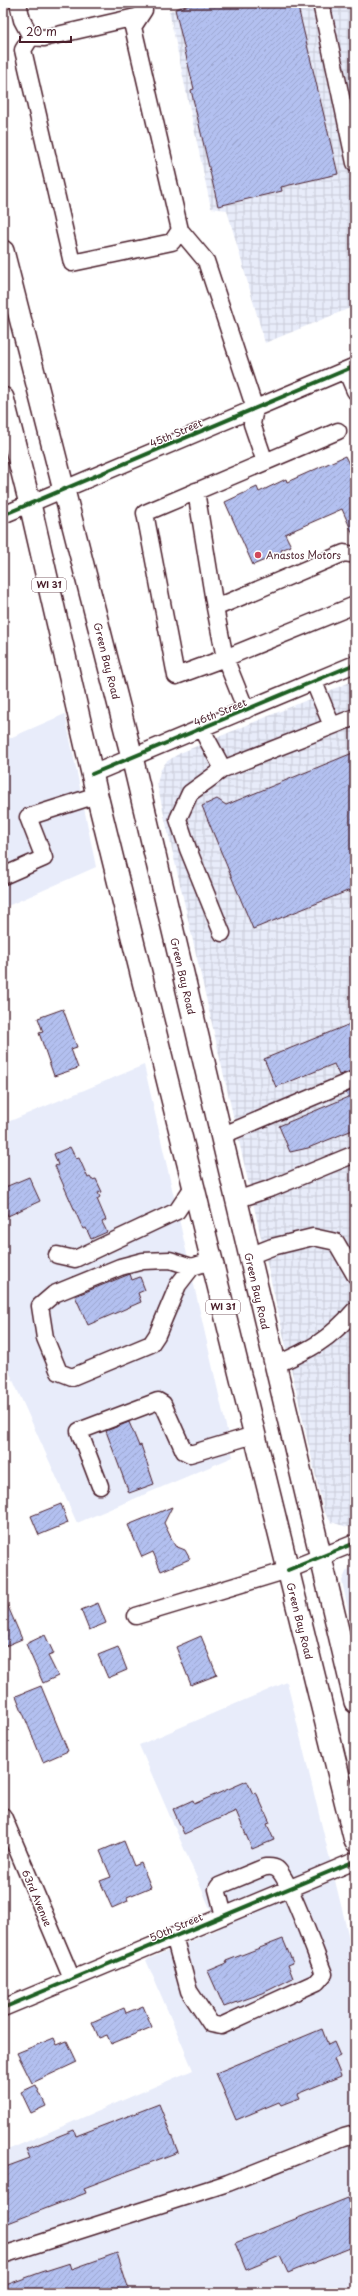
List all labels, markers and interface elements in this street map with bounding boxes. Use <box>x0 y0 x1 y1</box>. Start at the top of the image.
scale bar <box>20 18 71 44</box>
text: 20 m <box>26 22 57 40</box>
street label: 45th Street <box>147 415 204 450</box>
place label: Anastos Motors <box>266 547 342 562</box>
marker: Anastos Motors <box>253 550 263 560</box>
road number: WI 31 <box>32 578 66 592</box>
street label: Green Bay Road <box>90 621 124 701</box>
street label: 46th Street <box>191 694 249 729</box>
street label: Green Bay Road <box>166 936 200 1016</box>
street label: Green Bay Road <box>240 1251 274 1331</box>
road number: WI 31 <box>206 1300 240 1314</box>
street label: Green Bay Road <box>283 1581 317 1661</box>
street label: 63rd Avenue <box>19 1867 56 1929</box>
street label: 50th Street <box>147 1909 205 1944</box>

